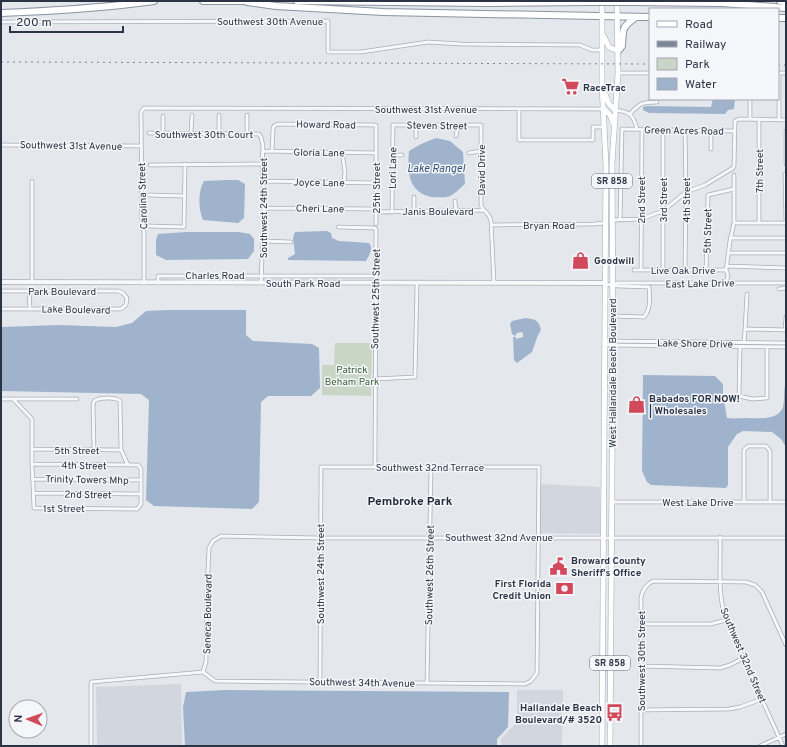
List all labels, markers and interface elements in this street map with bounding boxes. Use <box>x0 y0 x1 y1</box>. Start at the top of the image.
scale bar <box>10 8 123 34</box>
legend <box>649 8 779 100</box>
text: 200 m <box>16 15 52 31</box>
street label: Southwest 30th Avenue <box>217 16 323 29</box>
text: Road <box>685 17 713 33</box>
text: Railway <box>685 37 726 53</box>
text: Park <box>685 57 710 73</box>
supermarket icon: RaceTrac <box>560 77 580 97</box>
text: Water <box>685 77 717 93</box>
place label: RaceTrac <box>583 82 626 95</box>
street label: Southwest 31st Avenue <box>375 104 477 117</box>
street label: Howard Road <box>296 118 356 133</box>
street label: Steven Street <box>406 119 468 134</box>
street label: Green Acres Road <box>644 124 724 139</box>
street label: Southwest 30th Court <box>155 129 254 142</box>
street label: Southwest 31st Avenue <box>20 139 122 154</box>
street label: David Drive <box>476 144 489 196</box>
street label: Gloria Lane <box>293 147 345 160</box>
street label: Lori Lane <box>387 147 400 189</box>
street label: 7th Street <box>754 149 767 193</box>
street label: Southwest 24th Street <box>258 158 271 258</box>
street label: Carolina Street <box>136 162 151 230</box>
street label: 25th Street <box>371 162 384 214</box>
water label: Lake Rangel <box>407 162 466 176</box>
road number: SR 858 <box>592 174 632 188</box>
street label: 2nd Street <box>636 176 649 224</box>
street label: Joyce Lane <box>293 177 345 190</box>
street label: 3rd Street <box>658 177 671 223</box>
street label: 4th Street <box>681 177 694 223</box>
street label: Cheri Lane <box>296 203 344 216</box>
street label: Janis Boulevard <box>402 206 474 219</box>
street label: 5th Street <box>702 208 715 254</box>
street label: Bryan Road <box>523 220 575 233</box>
street label: Southwest 25th Street <box>369 248 384 349</box>
shop icon: Goodwill <box>571 250 591 270</box>
place label: Goodwill <box>594 255 634 268</box>
street label: Live Oak Drive <box>651 265 715 278</box>
street label: Charles Road <box>185 270 245 283</box>
street label: East Lake Drive <box>665 277 735 292</box>
street label: South Park Road <box>266 278 340 291</box>
street label: Park Boulevard <box>28 286 96 299</box>
street label: West Hallandale Beach Boulevard <box>607 298 620 448</box>
street label: Lake Boulevard <box>41 303 110 318</box>
street label: Lake Shore Drive <box>657 337 733 352</box>
park label: Patrick Beham Park <box>325 364 379 389</box>
place label: Babados FOR NOW! | Wholesales <box>649 393 740 418</box>
shop icon: Babados FOR NOW! | Wholesales <box>626 394 646 414</box>
street label: 5th Street <box>54 445 100 458</box>
street label: 4th Street <box>61 460 107 473</box>
street label: Southwest 32nd Terrace <box>376 462 484 475</box>
street label: Trinity Towers Mhp <box>45 473 129 488</box>
street label: 2nd Street <box>64 489 112 502</box>
district label: Pembroke Park <box>368 494 453 510</box>
street label: West Lake Drive <box>662 497 734 510</box>
street label: 1st Street <box>43 503 85 516</box>
street label: Southwest 24th Street <box>315 524 328 624</box>
street label: Southwest 26th Street <box>423 525 438 625</box>
street label: Southwest 32nd Avenue <box>445 532 553 545</box>
place label: Broward County Sheriff's Office <box>571 555 646 580</box>
public building icon: Broward County Sheriff's Office <box>548 556 568 576</box>
street label: Seneca Boulevard <box>201 574 216 654</box>
place label: First Florida Credit Union <box>493 578 551 603</box>
bank icon: First Florida Credit Union <box>554 579 574 599</box>
street label: Southwest 32nd Street <box>717 606 769 705</box>
street label: Southwest 30th Street <box>636 610 649 711</box>
road number: SR 858 <box>590 656 630 670</box>
street label: Southwest 34th Avenue <box>309 676 415 691</box>
north arrow <box>8 699 48 739</box>
place label: Hallandale Beach Boulevard/# 3520 <box>515 702 602 727</box>
bus stop icon: Hallandale Beach Boulevard/# 3520 <box>605 703 625 723</box>
text: N <box>12 714 26 723</box>

